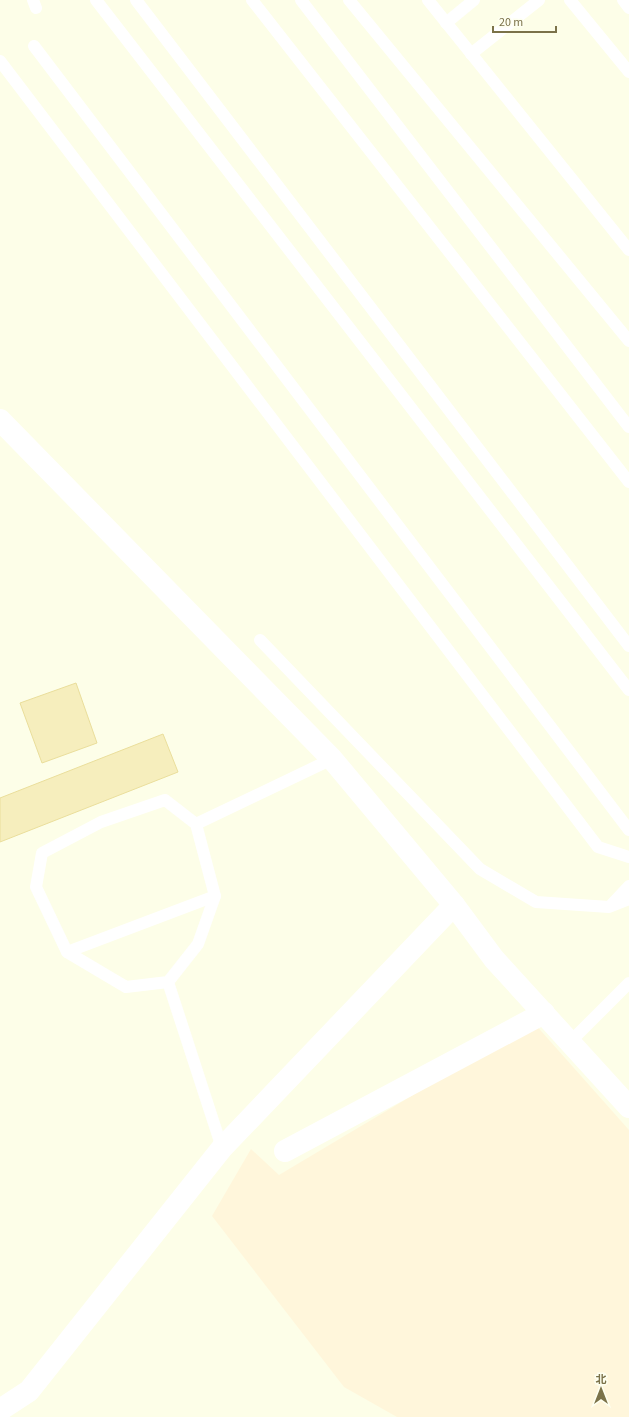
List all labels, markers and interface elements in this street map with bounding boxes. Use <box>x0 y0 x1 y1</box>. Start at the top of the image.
scale bar <box>493 8 556 34</box>
text: 20 m <box>499 14 523 31</box>
north arrow <box>581 1369 621 1409</box>
text: 北 <box>596 1372 607 1387</box>

